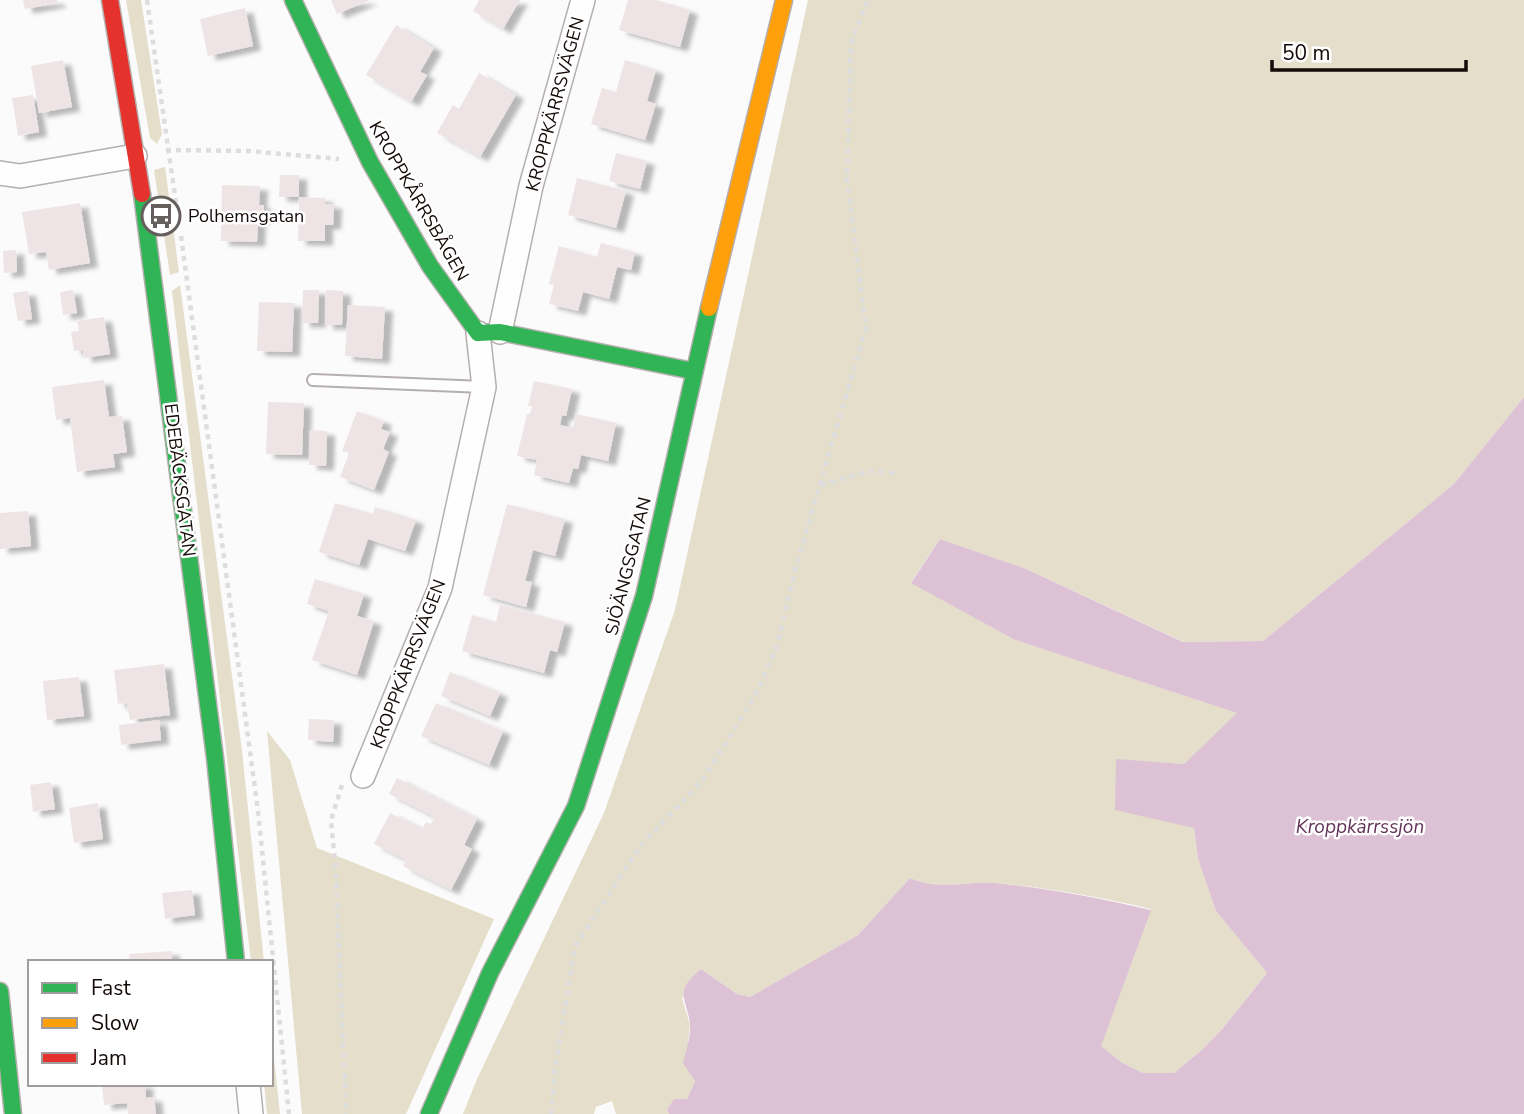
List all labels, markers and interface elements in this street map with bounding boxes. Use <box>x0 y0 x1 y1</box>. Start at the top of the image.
street label: KROPPKÄRRSVÄGEN <box>520 14 590 194</box>
scale bar <box>1272 28 1466 72</box>
text: 50 m <box>1282 39 1331 67</box>
street label: KROPPKÅRRSBÅGEN <box>363 117 475 285</box>
bus stop icon: Polhemsgatan <box>140 195 182 237</box>
place label: Polhemsgatan <box>188 204 304 228</box>
street label: EDEBÄCKSGATAN <box>159 402 201 558</box>
street label: SJÖÄNGSGATAN <box>599 494 657 638</box>
street label: KROPPKÄRRSVÄGEN <box>365 576 451 752</box>
water label: Kroppkärrssjön <box>1296 814 1424 840</box>
legend <box>28 960 273 1086</box>
text: Fast <box>91 974 131 1002</box>
text: Slow <box>91 1009 140 1037</box>
text: Jam <box>90 1044 127 1072</box>

